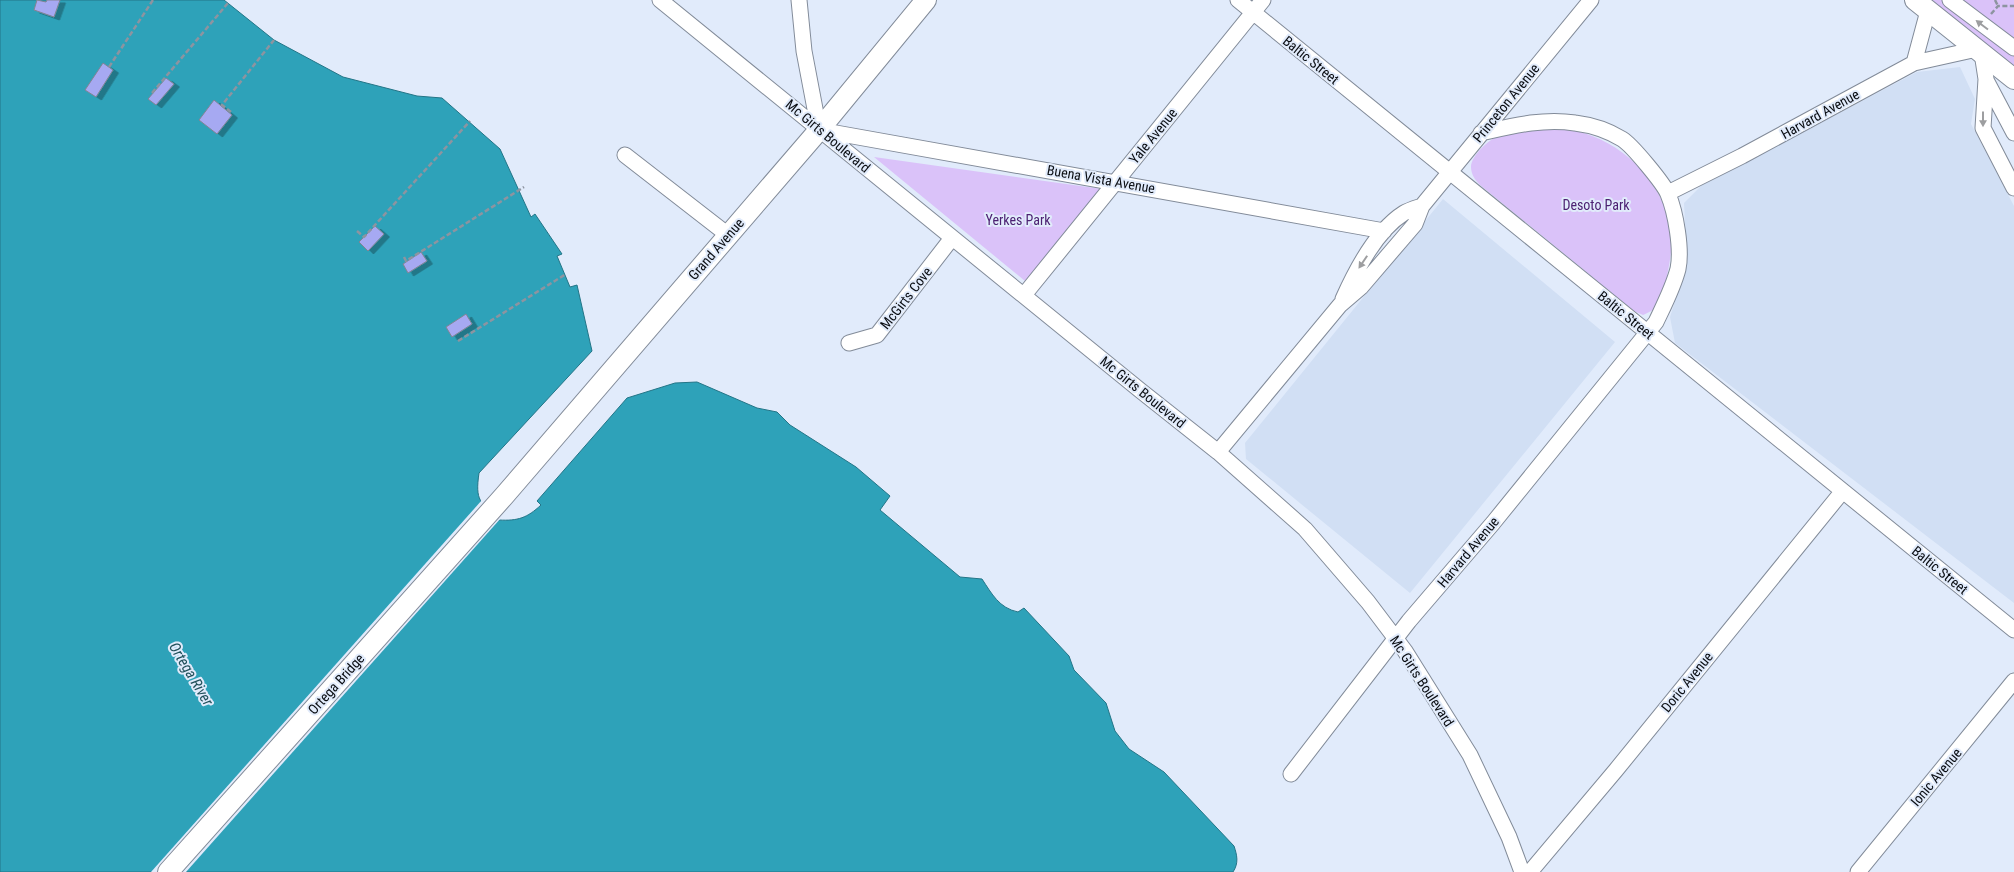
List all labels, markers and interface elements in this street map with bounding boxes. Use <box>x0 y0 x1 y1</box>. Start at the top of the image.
one-way arrow <box>1976 19 1989 30</box>
street label: Baltic Street <box>1280 33 1342 87</box>
street label: Princeton Avenue <box>1469 60 1543 145</box>
street label: Harvard Avenue <box>1778 86 1862 142</box>
street label: Mc Girts Boulevard <box>783 96 873 176</box>
street label: Yale Avenue <box>1126 105 1181 167</box>
one-way arrow <box>1979 111 1987 127</box>
street label: Buena Vista Avenue <box>1046 162 1157 196</box>
park label: Desoto Park <box>1562 197 1630 213</box>
park label: Yerkes Park <box>985 212 1051 228</box>
street label: Grand Avenue <box>685 215 747 283</box>
one-way arrow <box>1358 255 1368 269</box>
street label: McGirts Cove <box>877 263 935 332</box>
street label: Baltic Street <box>1595 288 1657 342</box>
street label: Mc Girts Boulevard <box>1097 353 1189 431</box>
street label: Harvard Avenue <box>1434 513 1502 590</box>
street label: Baltic Street <box>1909 543 1971 597</box>
street label: Mc Girts Boulevard <box>1387 633 1457 729</box>
water label: Ortega River <box>165 639 217 709</box>
street label: Doric Avenue <box>1658 648 1716 715</box>
street label: Ortega Bridge <box>305 650 368 718</box>
street label: Ionic Avenue <box>1907 745 1965 809</box>

